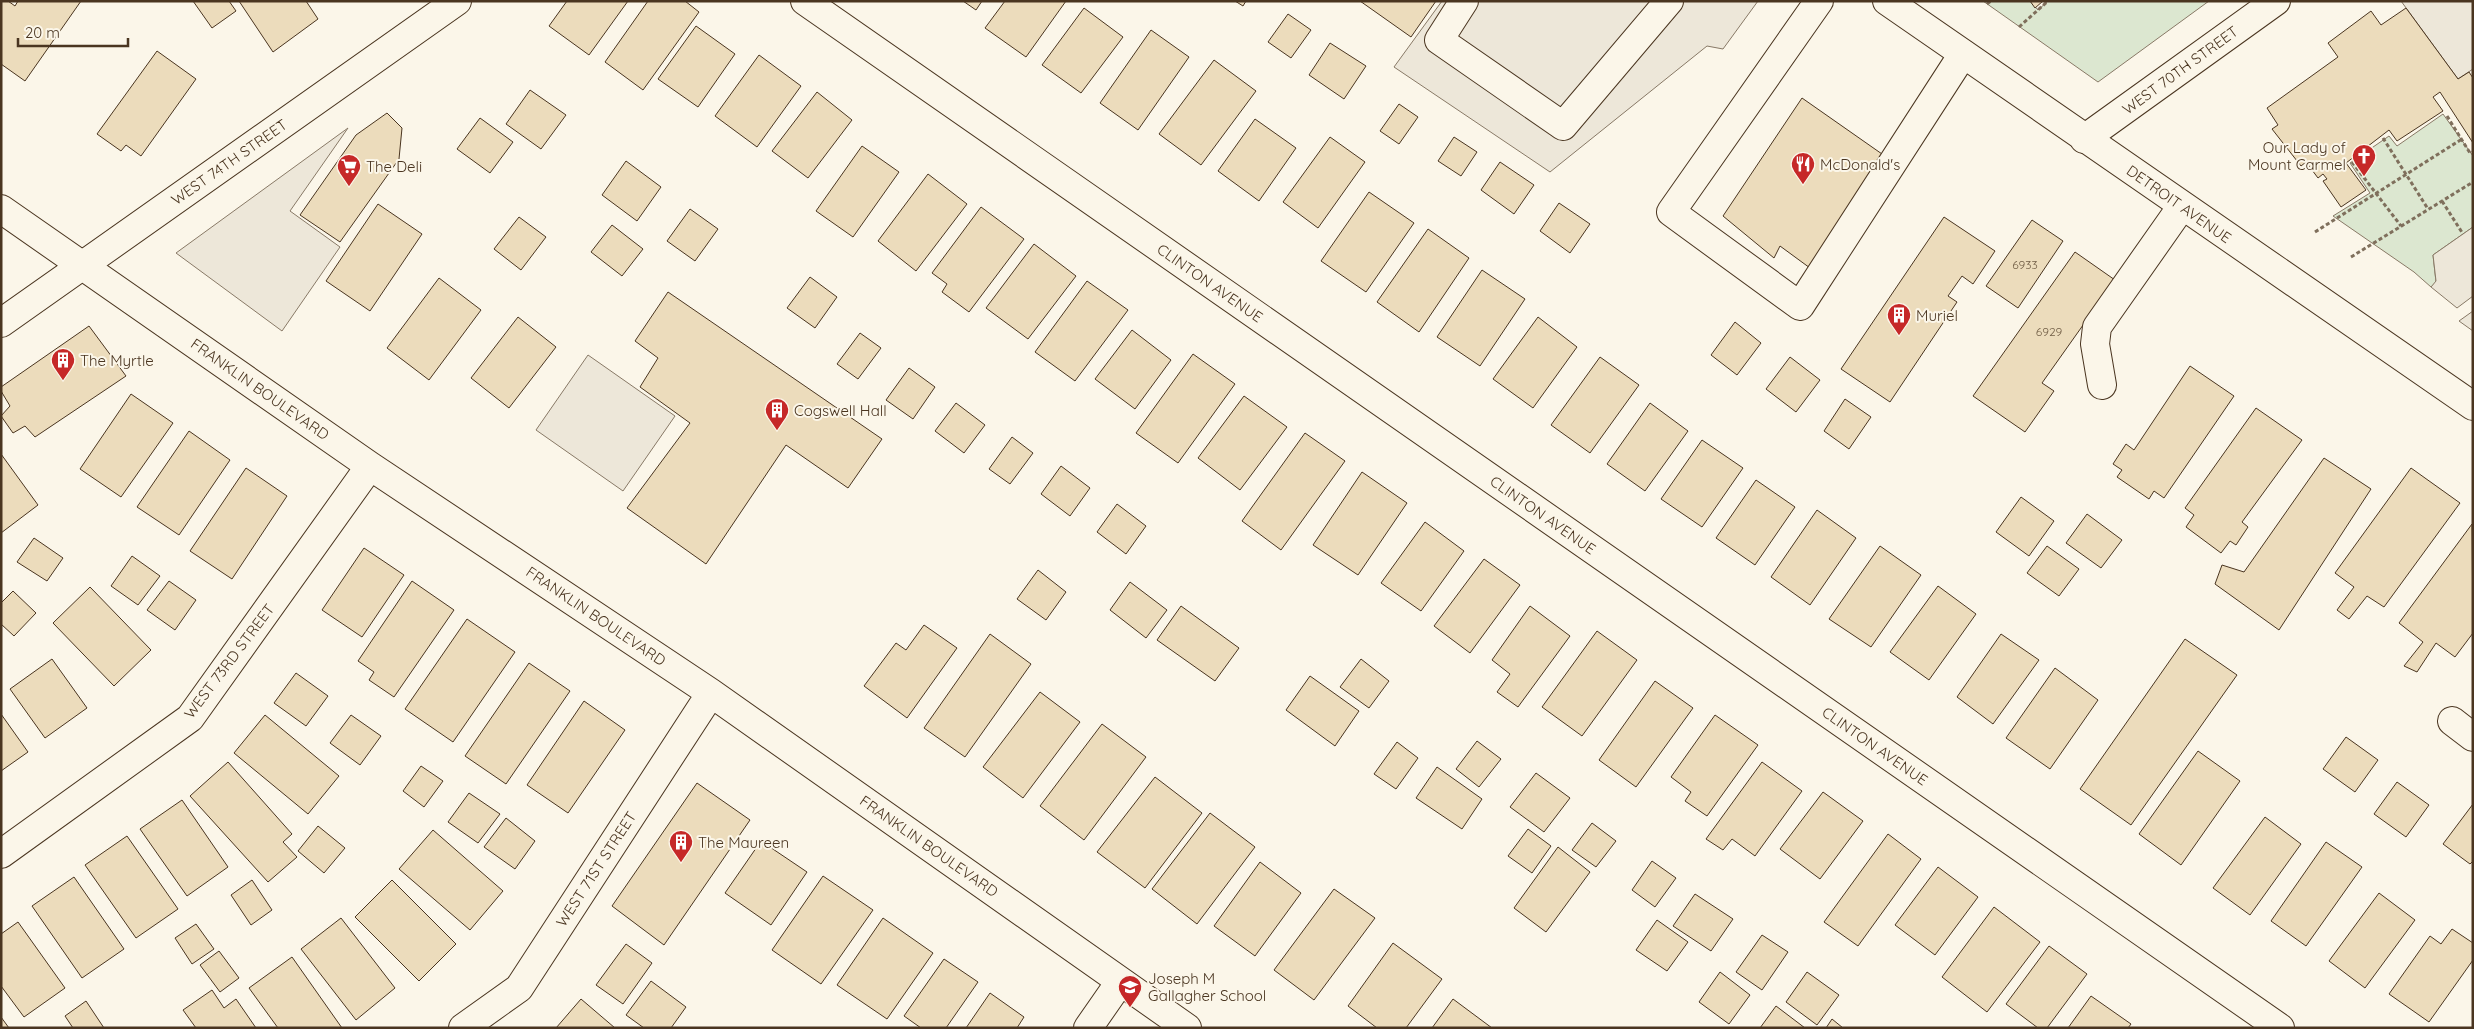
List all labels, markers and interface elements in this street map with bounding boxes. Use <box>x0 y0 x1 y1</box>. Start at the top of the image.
scale bar <box>18 15 128 47</box>
street label: WEST 70TH STREET <box>2118 22 2242 118</box>
text: 20 m <box>25 23 60 42</box>
street label: WEST 74TH STREET <box>167 115 291 209</box>
place label: Our Lady of Mount Carmel <box>2248 138 2347 174</box>
church icon: Our Lady of Mount Carmel <box>2351 143 2377 177</box>
restaurant icon: McDonald's <box>1790 151 1816 185</box>
supermarket icon: The Deli <box>336 153 362 187</box>
place label: McDonald's <box>1820 155 1900 174</box>
place label: The Deli <box>366 157 422 176</box>
street label: DETROIT AVENUE <box>2123 161 2235 247</box>
street label: CLINTON AVENUE <box>1153 239 1267 327</box>
house number: 6933 <box>2012 257 2038 272</box>
building icon: Muriel <box>1886 302 1912 336</box>
place label: Muriel <box>1916 306 1958 325</box>
house number: 6929 <box>2036 324 2063 339</box>
street label: FRANKLIN BOULEVARD <box>187 334 333 444</box>
building icon: The Myrtle <box>50 347 76 381</box>
place label: The Myrtle <box>80 351 154 370</box>
building icon: Cogswell Hall <box>764 397 790 431</box>
place label: Cogswell Hall <box>794 401 887 420</box>
street label: CLINTON AVENUE <box>1486 471 1600 559</box>
street label: FRANKLIN BOULEVARD <box>522 562 670 670</box>
street label: WEST 73RD STREET <box>180 600 278 722</box>
street label: CLINTON AVENUE <box>1818 702 1932 790</box>
street label: FRANKLIN BOULEVARD <box>856 791 1002 901</box>
street label: WEST 71ST STREET <box>552 808 640 930</box>
building icon: The Maureen <box>668 829 694 863</box>
place label: The Maureen <box>698 833 789 852</box>
place label: Joseph M Gallagher School <box>1148 969 1266 1005</box>
school or university icon: Joseph M Gallagher School <box>1117 974 1143 1008</box>

